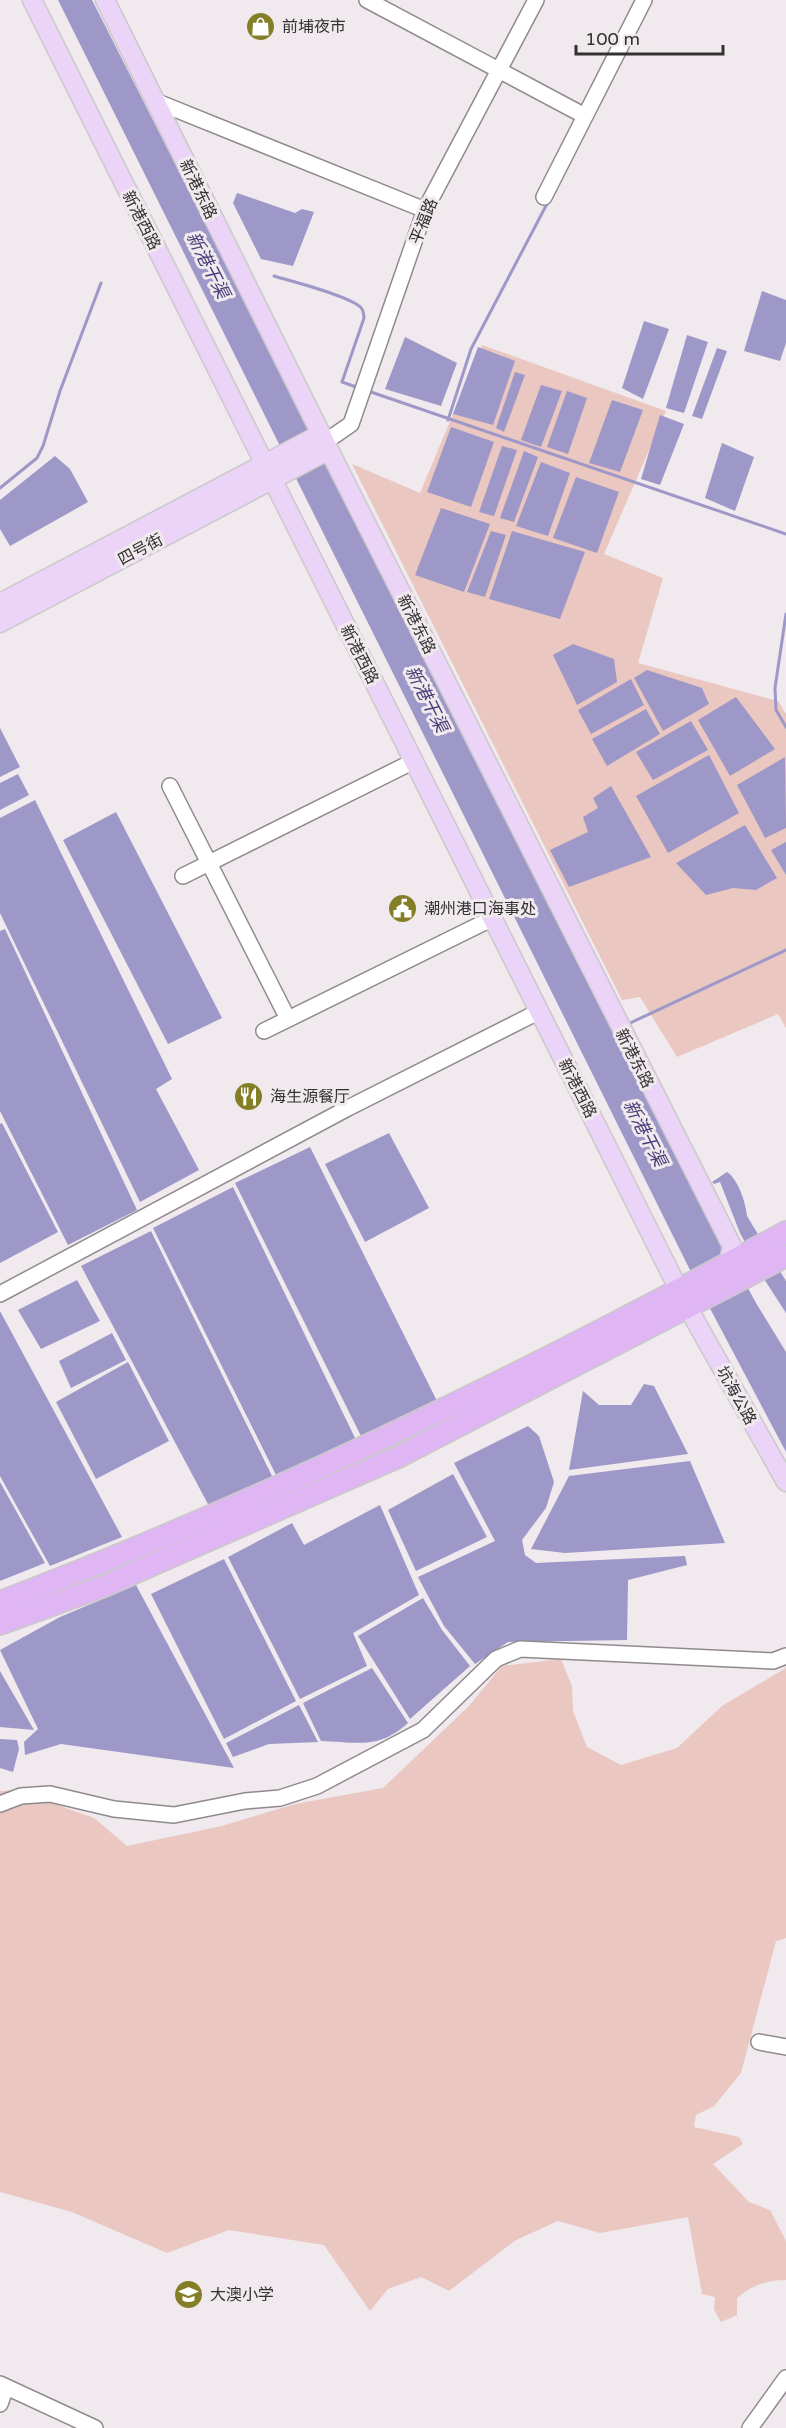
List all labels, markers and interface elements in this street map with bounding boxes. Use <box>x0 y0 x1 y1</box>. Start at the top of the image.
shop icon: 前埔夜市 <box>245 10 277 42</box>
place label: 前埔夜市 <box>282 17 346 37</box>
scale bar <box>576 18 723 56</box>
text: 100 m <box>585 28 640 50</box>
street label: 新港东路 <box>175 156 221 223</box>
street label: 新港西路 <box>118 187 165 254</box>
street label: 平福路 <box>406 195 442 247</box>
water label: 新港干渠 <box>182 228 236 305</box>
street label: 四号街 <box>115 530 166 570</box>
street label: 新港东路 <box>393 591 440 658</box>
street label: 新港西路 <box>336 621 383 688</box>
water label: 新港干渠 <box>401 662 455 739</box>
public building icon: 潮州港口海事处 <box>387 892 419 924</box>
place label: 潮州港口海事处 <box>424 899 536 919</box>
street label: 新港东路 <box>611 1025 658 1092</box>
street label: 新港西路 <box>554 1055 601 1122</box>
restaurant icon: 海生源餐厅 <box>233 1080 265 1112</box>
place label: 海生源餐厅 <box>270 1087 350 1107</box>
water label: 新港干渠 <box>619 1096 673 1173</box>
street label: 坑海公路 <box>712 1363 760 1428</box>
school or university icon: 大澳小学 <box>173 2278 205 2310</box>
place label: 大澳小学 <box>210 2285 274 2305</box>

